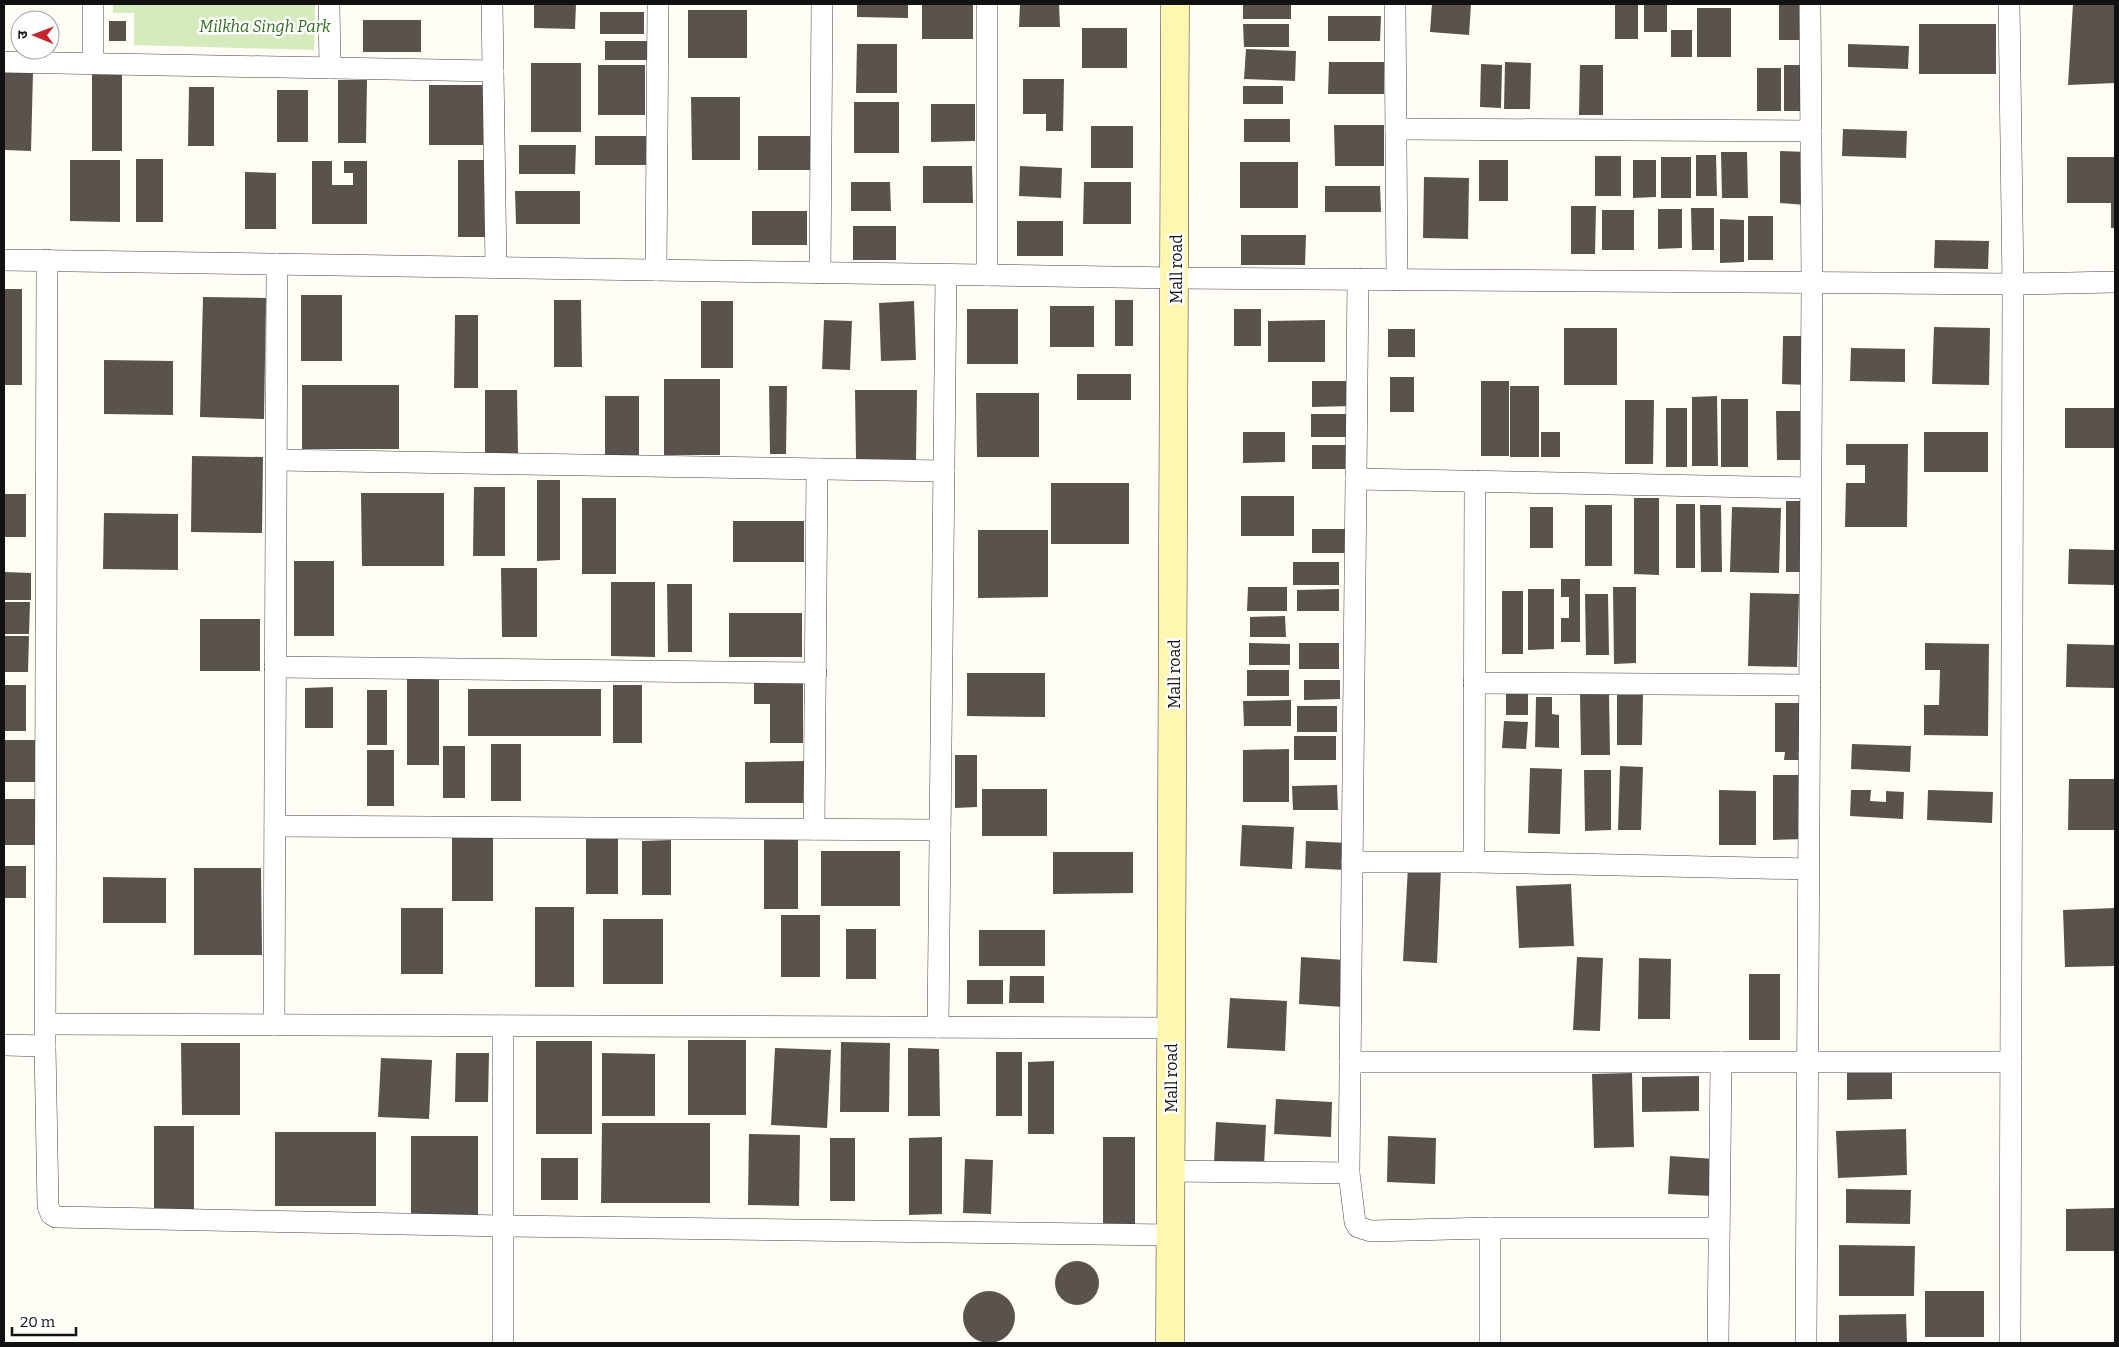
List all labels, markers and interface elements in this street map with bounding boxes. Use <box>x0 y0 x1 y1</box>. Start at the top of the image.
north arrow <box>10 10 60 60</box>
park label: Milkha Singh Park <box>199 17 331 36</box>
text: उ <box>14 30 31 39</box>
street label: Mall road <box>1167 234 1186 304</box>
street label: Mall road <box>1165 639 1184 709</box>
street label: Mall road <box>1162 1043 1181 1113</box>
scale bar <box>12 1304 76 1336</box>
text: 20 m <box>20 1313 56 1331</box>

